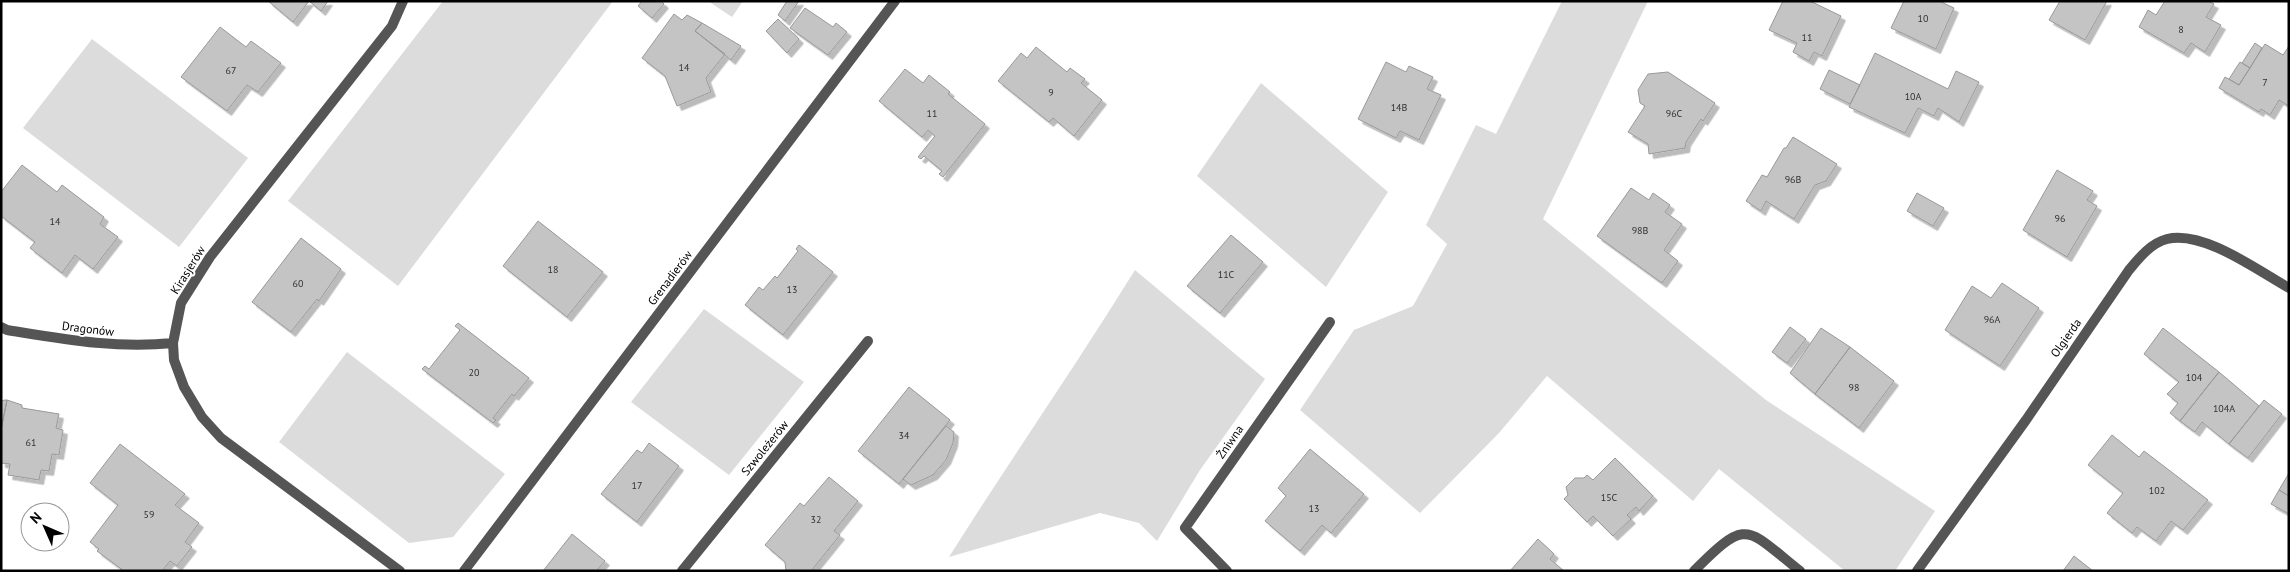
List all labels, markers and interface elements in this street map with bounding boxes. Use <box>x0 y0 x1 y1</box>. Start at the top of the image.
house number: 10 <box>1918 12 1929 25</box>
house number: 8 <box>2178 23 2184 36</box>
house number: 11 <box>1802 31 1812 44</box>
house number: 14 <box>679 61 690 74</box>
house number: 67 <box>226 64 236 77</box>
house number: 7 <box>2262 76 2268 89</box>
house number: 9 <box>1048 86 1054 99</box>
house number: 10A <box>1905 90 1922 103</box>
house number: 14B <box>1391 101 1408 114</box>
house number: 11 <box>927 107 937 120</box>
house number: 96C <box>1666 107 1683 120</box>
house number: 96B <box>1785 173 1802 186</box>
house number: 96 <box>2055 212 2065 225</box>
house number: 14 <box>50 215 61 228</box>
house number: 98B <box>1632 224 1649 237</box>
street label: Kirasjerów <box>167 243 208 297</box>
street label: Grenadierów <box>644 247 695 308</box>
house number: 18 <box>548 263 558 276</box>
house number: 11C <box>1218 268 1235 281</box>
house number: 60 <box>293 277 304 290</box>
house number: 13 <box>787 283 797 296</box>
house number: 96A <box>1984 313 2001 326</box>
street label: Olgierda <box>2047 315 2084 360</box>
street label: Dragonów <box>61 318 115 339</box>
house number: 20 <box>469 366 480 379</box>
house number: 104 <box>2186 371 2203 384</box>
house number: 98 <box>1849 381 1859 394</box>
house number: 104A <box>2213 402 2235 415</box>
street label: Szwoleżerów <box>738 417 792 478</box>
street label: Żniwna <box>1213 422 1246 461</box>
house number: 34 <box>899 429 910 442</box>
house number: 61 <box>26 436 36 449</box>
house number: 17 <box>632 479 642 492</box>
house number: 102 <box>2149 484 2165 497</box>
house number: 15C <box>1601 491 1618 504</box>
north arrow <box>20 502 70 552</box>
house number: 13 <box>1309 502 1319 515</box>
text: N <box>26 508 45 527</box>
house number: 59 <box>144 508 154 521</box>
house number: 32 <box>811 513 821 526</box>

